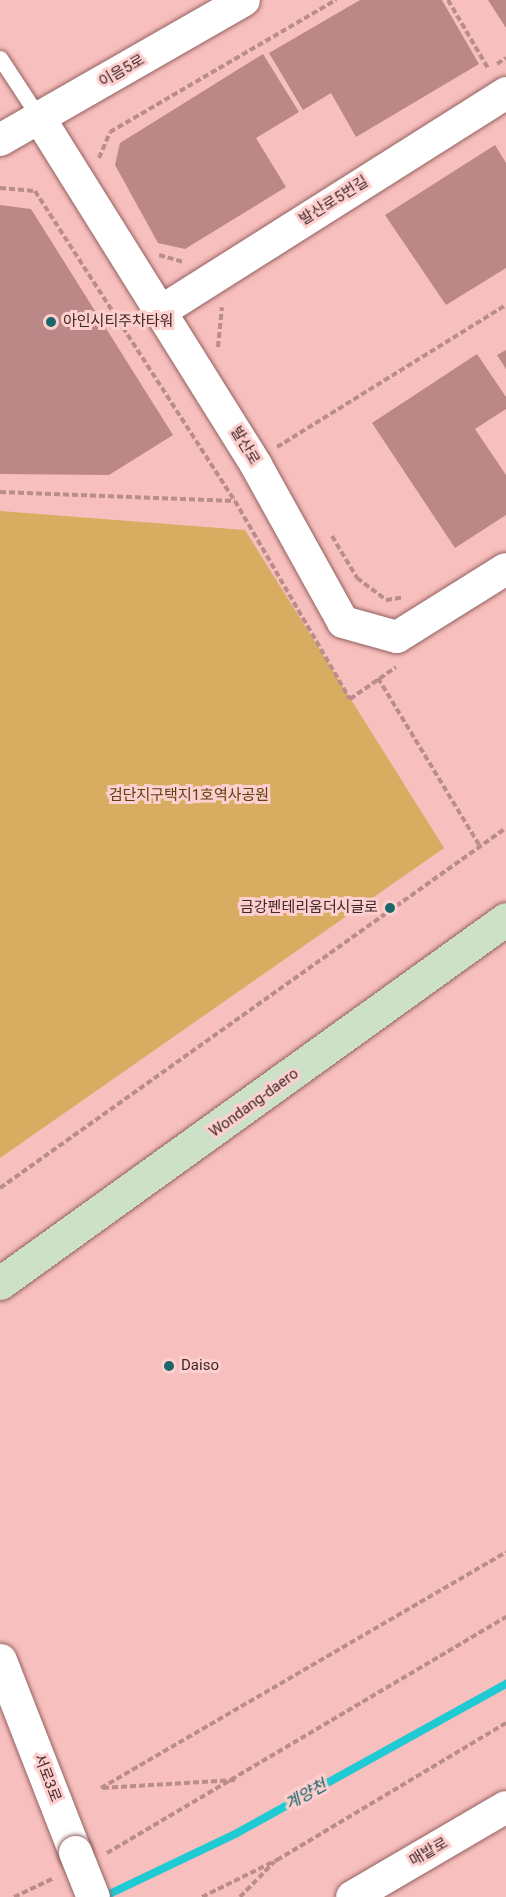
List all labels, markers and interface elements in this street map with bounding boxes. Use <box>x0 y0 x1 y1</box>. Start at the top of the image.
street label: 이음5로 <box>96 51 148 91</box>
street label: 발산로5번길 <box>296 173 372 229</box>
place label: 아인시티주차타워 <box>63 313 173 331</box>
marker: 아인시티주차타워 <box>44 315 58 329</box>
street label: 발산로 <box>227 424 263 468</box>
park label: 검단지구택지1호역사공원 <box>109 787 269 805</box>
place label: 금강펜테리움더시글로 <box>240 899 378 917</box>
marker: 금강펜테리움더시글로 <box>383 901 397 915</box>
street label: Wondang-daero <box>206 1065 302 1141</box>
place label: Daiso <box>181 1357 219 1375</box>
marker: Daiso <box>162 1359 176 1373</box>
street label: 서로3로 <box>30 1752 64 1804</box>
water label: 계양천 <box>282 1776 330 1814</box>
street label: 매밭로 <box>407 1834 451 1870</box>

